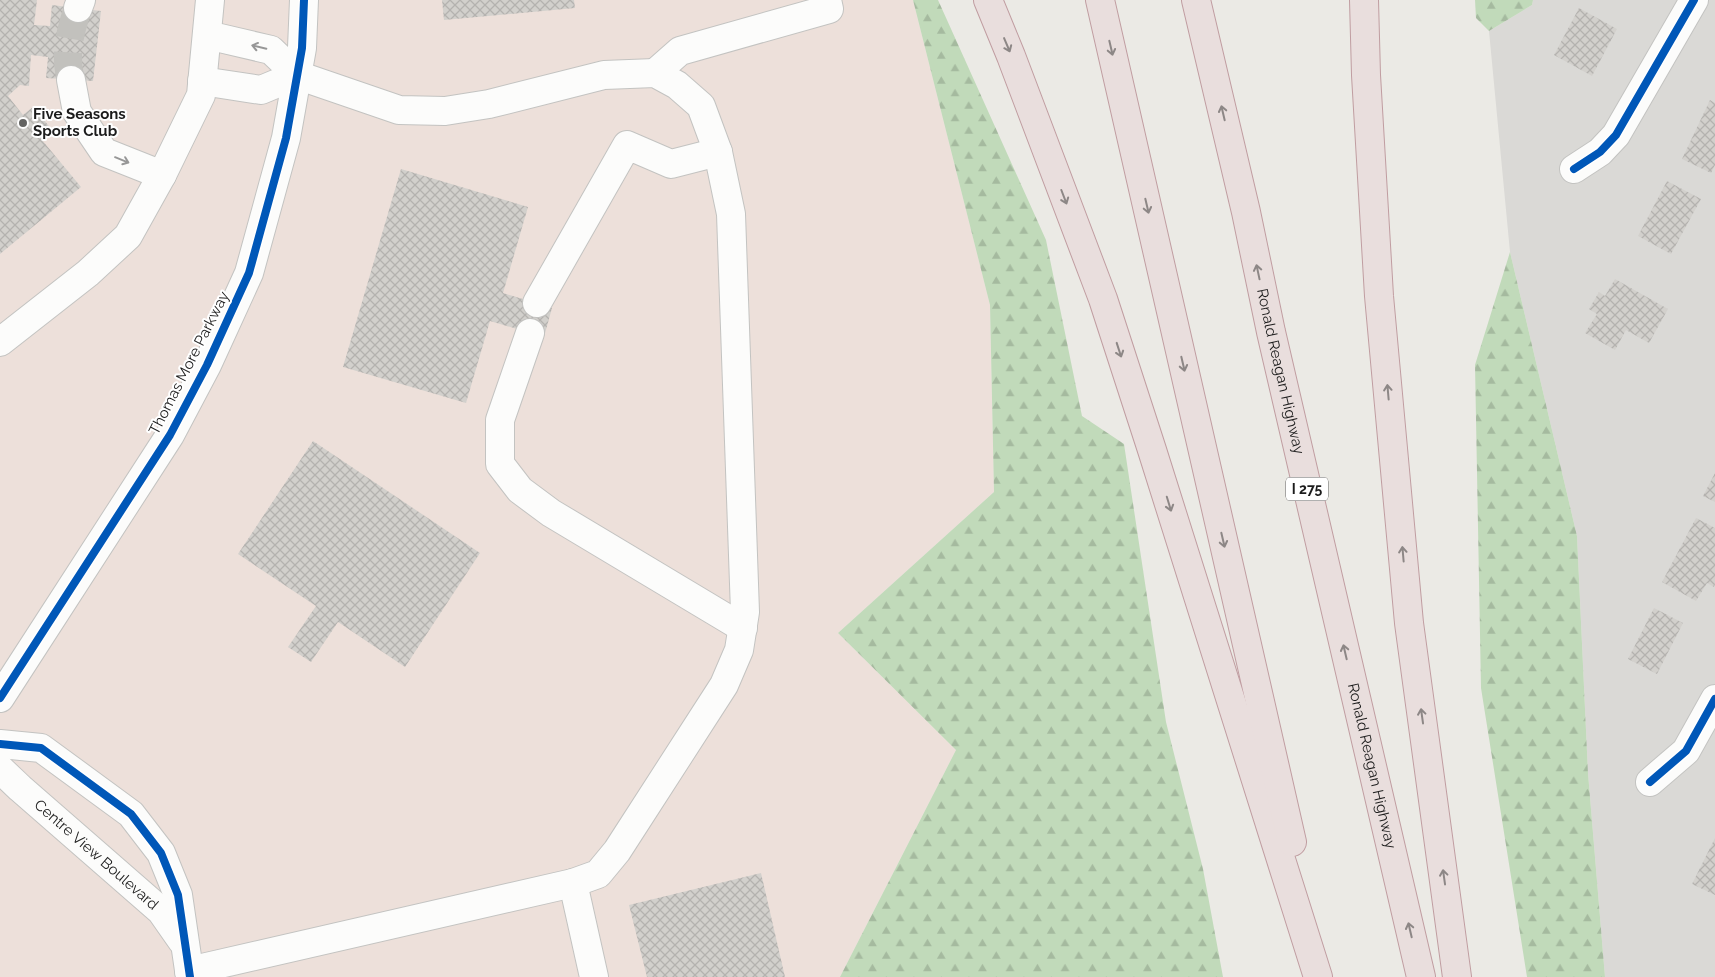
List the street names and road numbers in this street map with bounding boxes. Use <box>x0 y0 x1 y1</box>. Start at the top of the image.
street label: Ronald Reagan Highway <box>1253 287 1308 456</box>
street label: Thomas More Parkway <box>145 288 233 438</box>
road number: I 275 <box>1286 478 1328 500</box>
street label: Ronald Reagan Highway <box>1344 681 1400 851</box>
street label: Centre View Boulevard <box>31 796 162 914</box>

